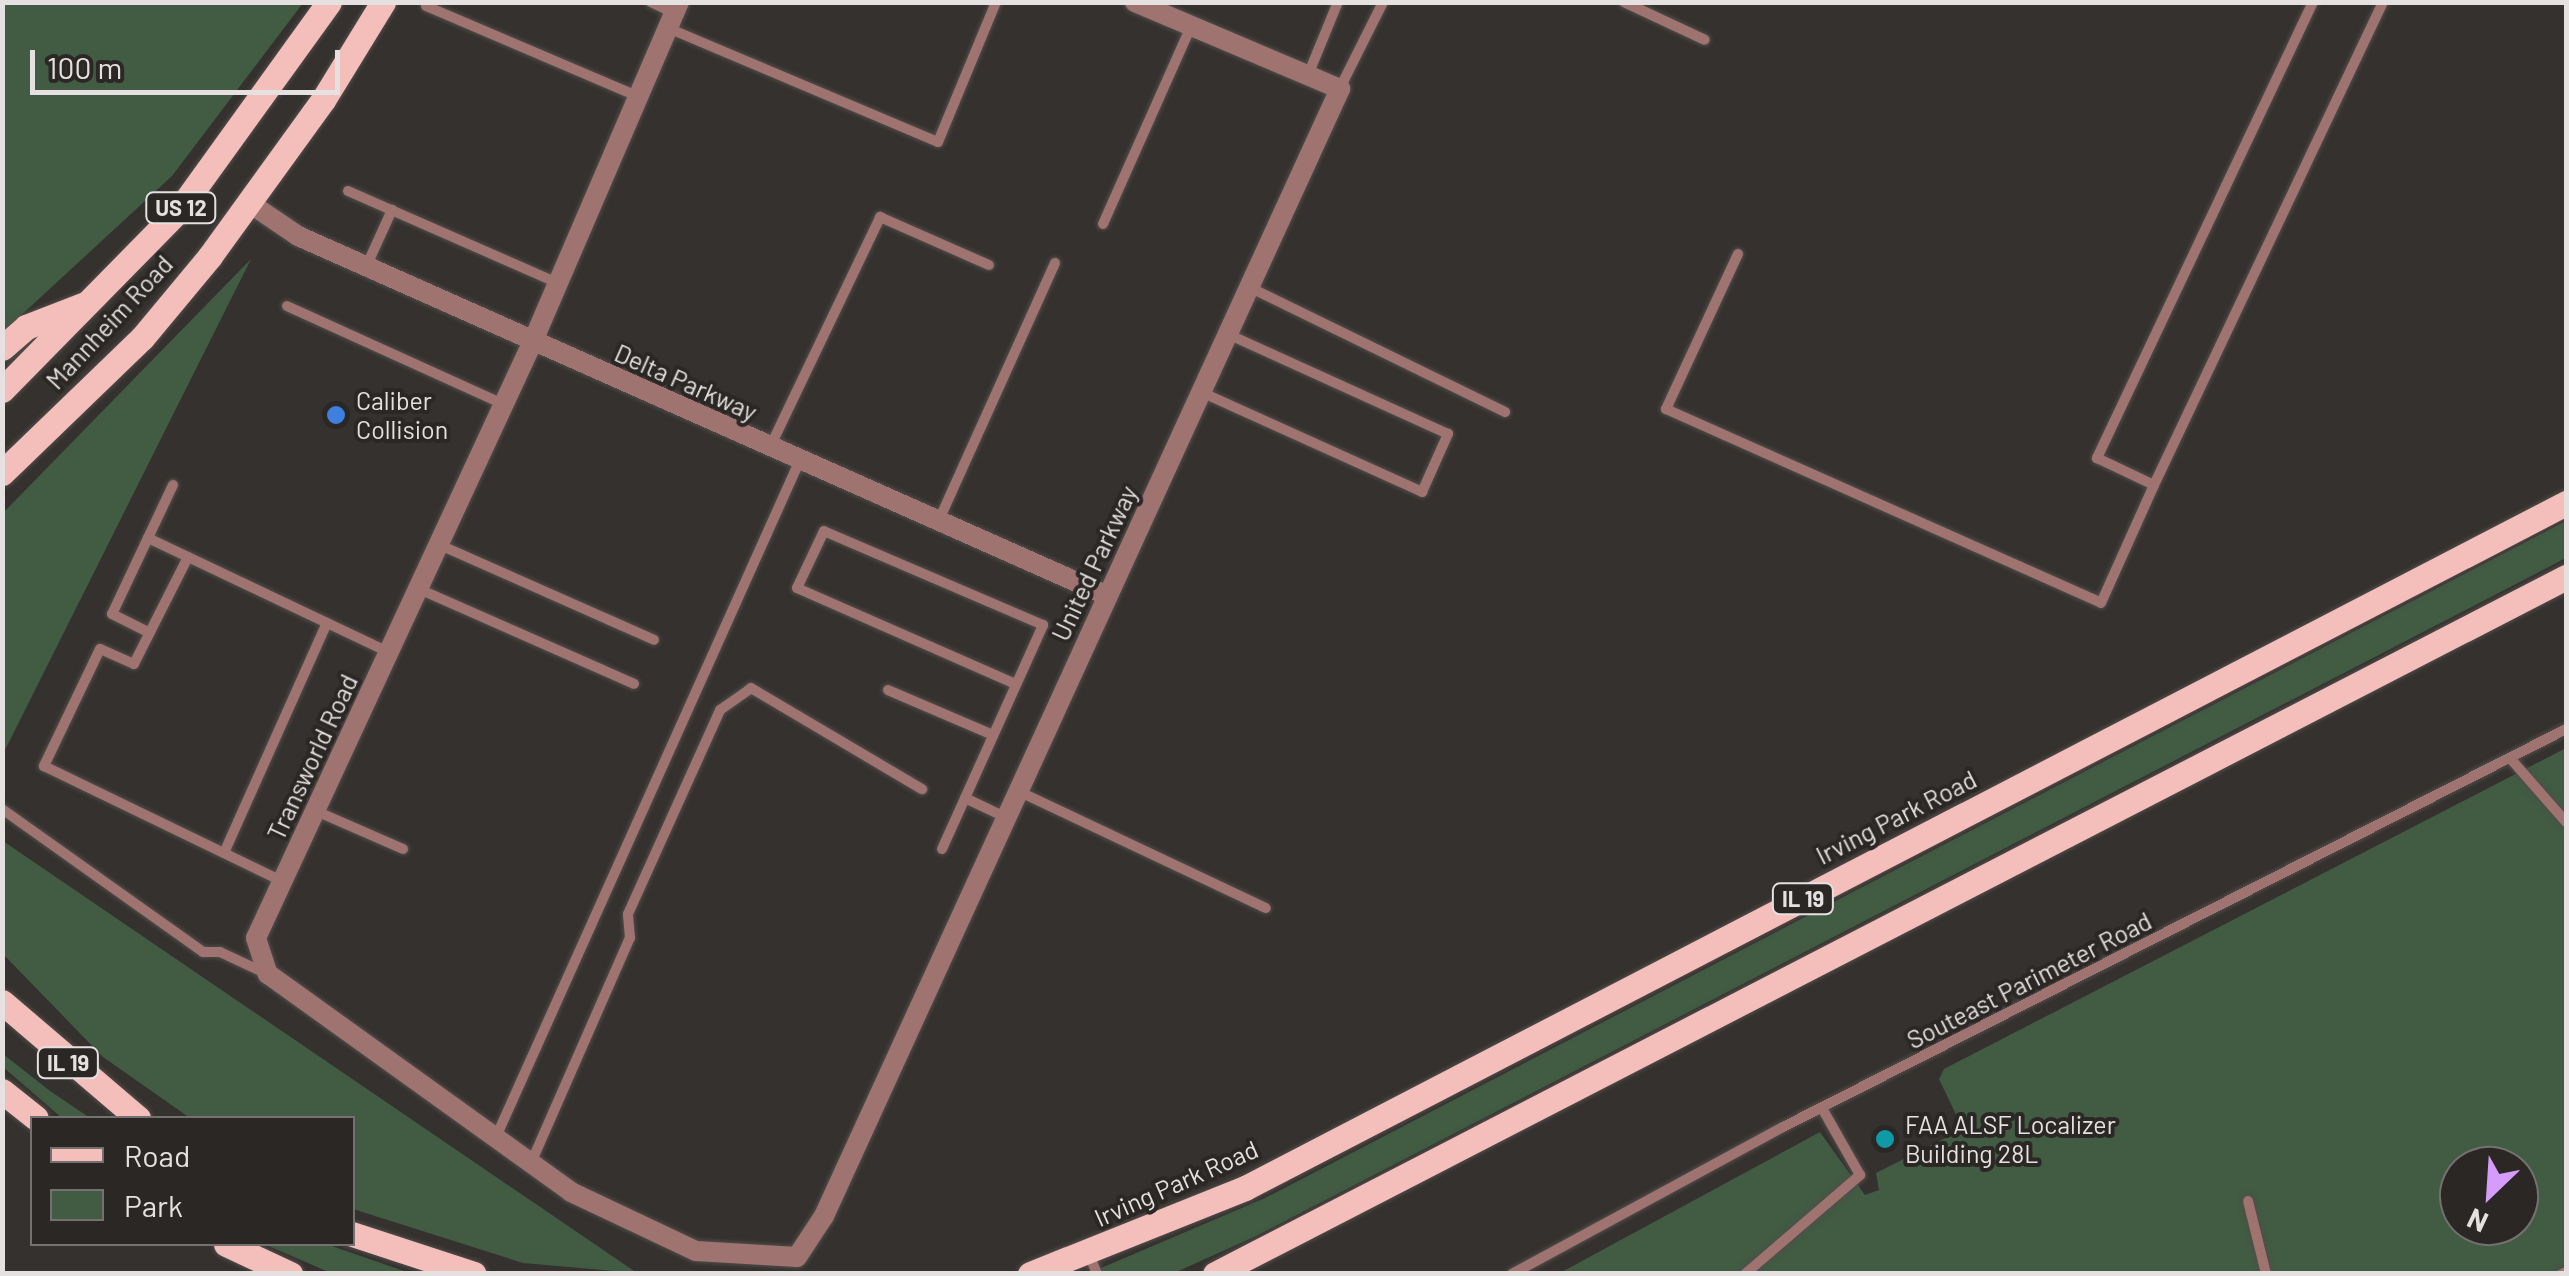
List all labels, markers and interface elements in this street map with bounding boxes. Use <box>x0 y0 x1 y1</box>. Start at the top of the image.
scale bar <box>35 30 345 92</box>
text: 100 m <box>47 49 122 85</box>
road number: US 12 <box>144 191 218 225</box>
street label: Mannheim Road <box>40 249 178 395</box>
street label: Delta Parkway <box>610 337 762 427</box>
place label: Caliber Collision <box>356 386 448 445</box>
marker: Caliber Collision <box>325 404 347 426</box>
street label: United Parkway <box>1045 481 1143 645</box>
street label: Transworld Road <box>260 669 364 845</box>
street label: Irving Park Road <box>1811 764 1981 870</box>
road number: IL 19 <box>1770 882 1836 916</box>
street label: Souteast Parimeter Road <box>1902 905 2156 1055</box>
road number: IL 19 <box>36 1046 100 1080</box>
place label: FAA ALSF Localizer Building 28L <box>1905 1110 2116 1169</box>
legend <box>30 1116 355 1246</box>
marker: FAA ALSF Localizer Building 28L <box>1874 1128 1896 1150</box>
street label: Irving Park Road <box>1090 1134 1262 1232</box>
text: Road <box>124 1137 190 1173</box>
north arrow <box>2439 1146 2539 1246</box>
text: Park <box>124 1187 183 1223</box>
text: N <box>2462 1202 2493 1241</box>

